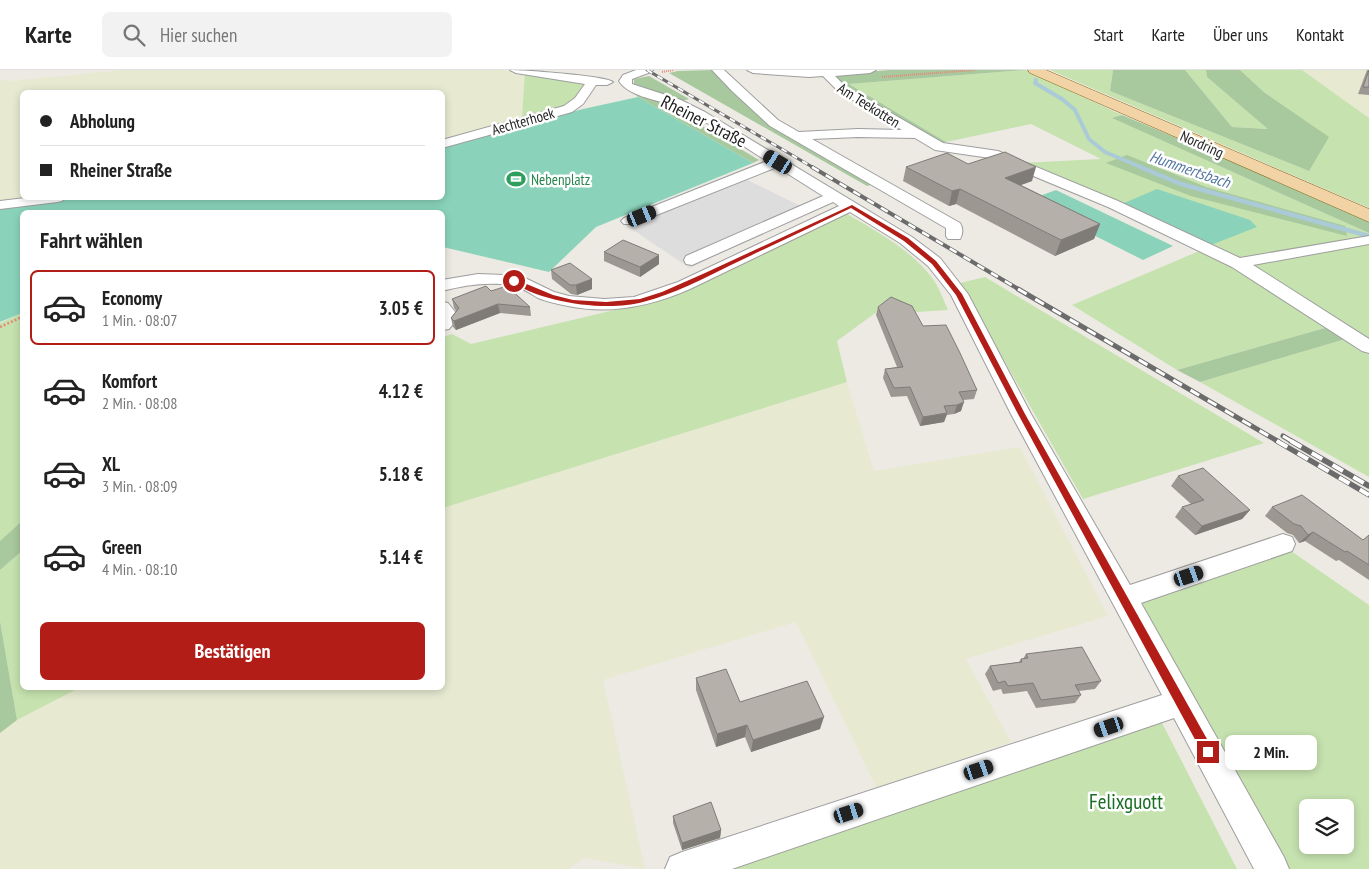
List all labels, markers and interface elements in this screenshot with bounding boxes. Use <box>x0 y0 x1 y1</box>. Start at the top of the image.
search box <box>102 12 452 57</box>
text: Karte <box>25 19 72 50</box>
icon: search <box>120 21 148 49</box>
text: Hier suchen <box>160 23 237 47</box>
text: Start <box>1093 23 1124 46</box>
text: Karte <box>1152 23 1185 46</box>
text: Über uns <box>1213 23 1268 46</box>
text: Kontakt <box>1296 23 1344 46</box>
street label: Am Teekotten <box>834 78 904 132</box>
street label: Rheiner Straße <box>657 90 751 152</box>
street label: Aechterhoek <box>489 103 557 139</box>
text: Abholung <box>70 109 135 133</box>
street label: Nordring <box>1177 126 1227 162</box>
water label: Hummertsbach <box>1147 146 1234 192</box>
car <box>761 148 794 176</box>
text: Rheiner Straße <box>70 158 172 182</box>
sports icon: Nebenplatz <box>505 168 527 190</box>
place label: Nebenplatz <box>531 170 590 189</box>
car <box>625 203 658 229</box>
text: Fahrt wählen <box>40 226 143 254</box>
route start <box>503 270 525 292</box>
icon: car <box>42 285 87 330</box>
text: Economy <box>102 286 162 310</box>
text: 3.05 € <box>379 296 423 320</box>
text: 1 Min. · 08:07 <box>102 310 177 330</box>
icon: car <box>42 368 87 413</box>
text: Komfort <box>102 369 157 393</box>
text: 4.12 € <box>379 379 423 403</box>
text: 2 Min. · 08:08 <box>102 393 177 413</box>
icon: car <box>42 451 87 496</box>
text: XL <box>102 452 120 476</box>
text: 5.18 € <box>379 462 423 486</box>
text: 3 Min. · 08:09 <box>102 476 177 496</box>
icon: car <box>42 534 87 579</box>
text: Green <box>102 535 142 559</box>
text: 5.14 € <box>379 545 423 569</box>
text: 4 Min. · 08:10 <box>102 559 177 579</box>
car <box>1172 564 1205 588</box>
button: Bestätigen <box>40 622 425 680</box>
car <box>1092 715 1125 739</box>
callout: 2 Min. <box>1226 734 1318 770</box>
route end <box>1197 741 1219 763</box>
text: 2 Min. <box>1253 742 1289 762</box>
car <box>962 758 995 782</box>
park label: Felixguott <box>1089 788 1163 815</box>
map controls <box>1299 799 1354 854</box>
button: layers <box>1299 799 1354 854</box>
car <box>832 801 865 825</box>

